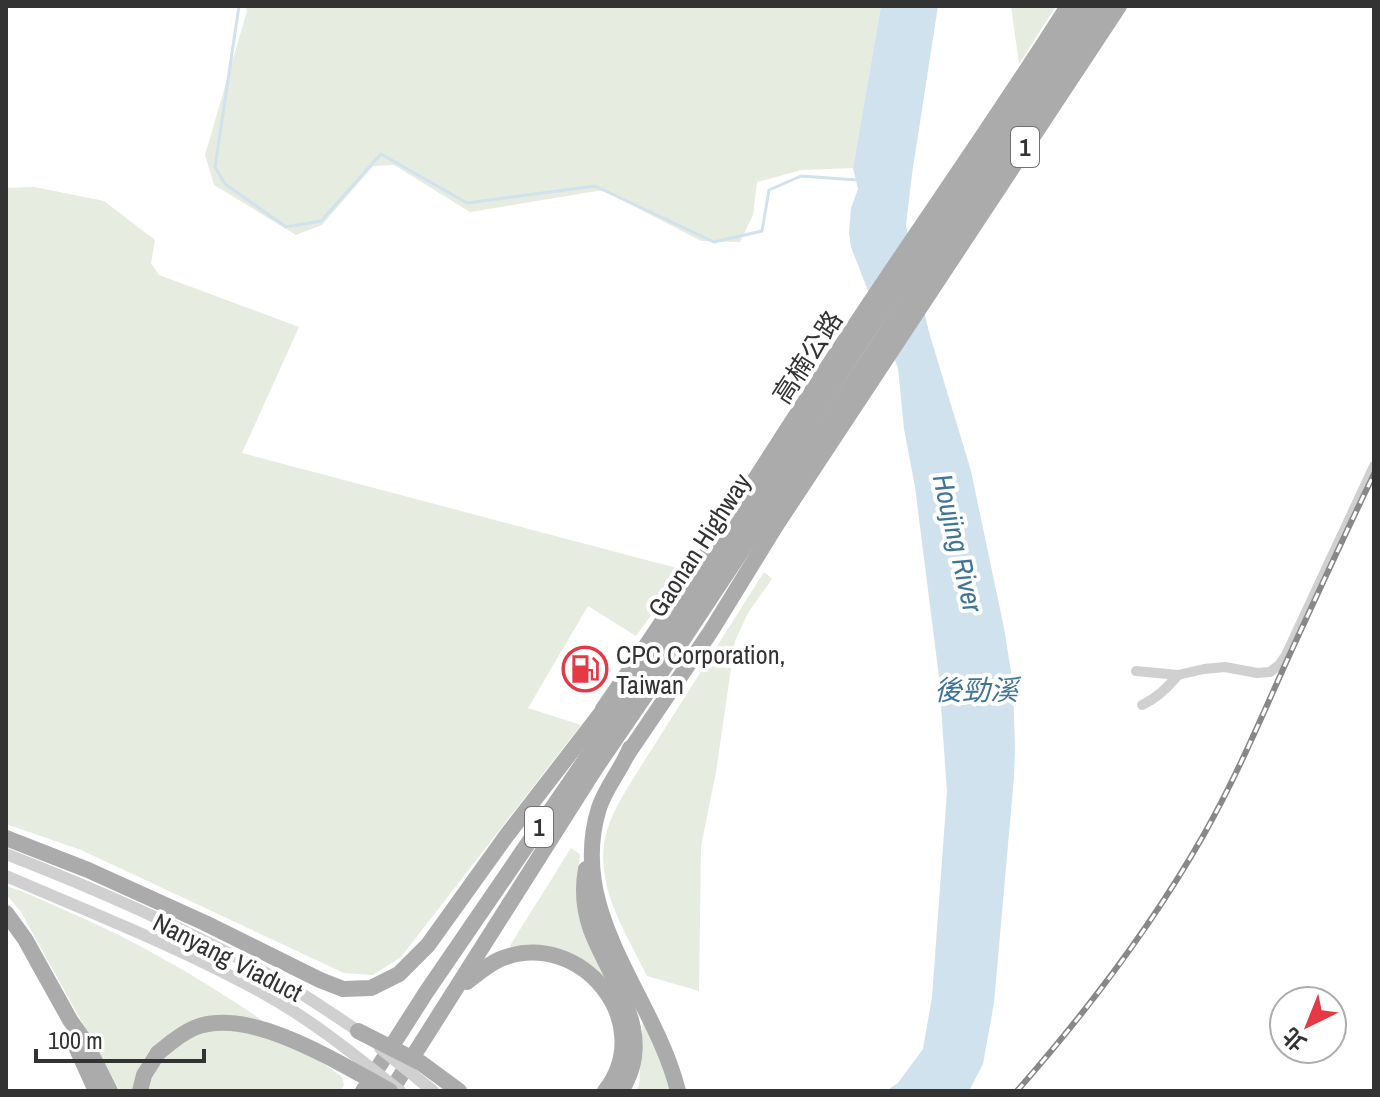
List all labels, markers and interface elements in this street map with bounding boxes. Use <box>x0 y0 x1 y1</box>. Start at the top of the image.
road number: 1 <box>1011 127 1039 167</box>
street label: 高楠公路 <box>764 304 850 410</box>
street label: Gaonan Highway <box>639 466 759 624</box>
water label: Houjing River <box>924 470 993 617</box>
place label: CPC Corporation, Taiwan <box>616 637 785 702</box>
fuel station icon: CPC Corporation, Taiwan <box>561 645 609 693</box>
water label: 後勁溪 <box>934 671 1022 709</box>
road number: 1 <box>525 807 553 847</box>
street label: Nanyang Viaduct <box>147 904 309 1010</box>
north arrow <box>1268 985 1348 1065</box>
scale bar <box>36 1013 204 1063</box>
text: 北 <box>1276 1021 1313 1058</box>
text: 100 m <box>48 1024 103 1056</box>

